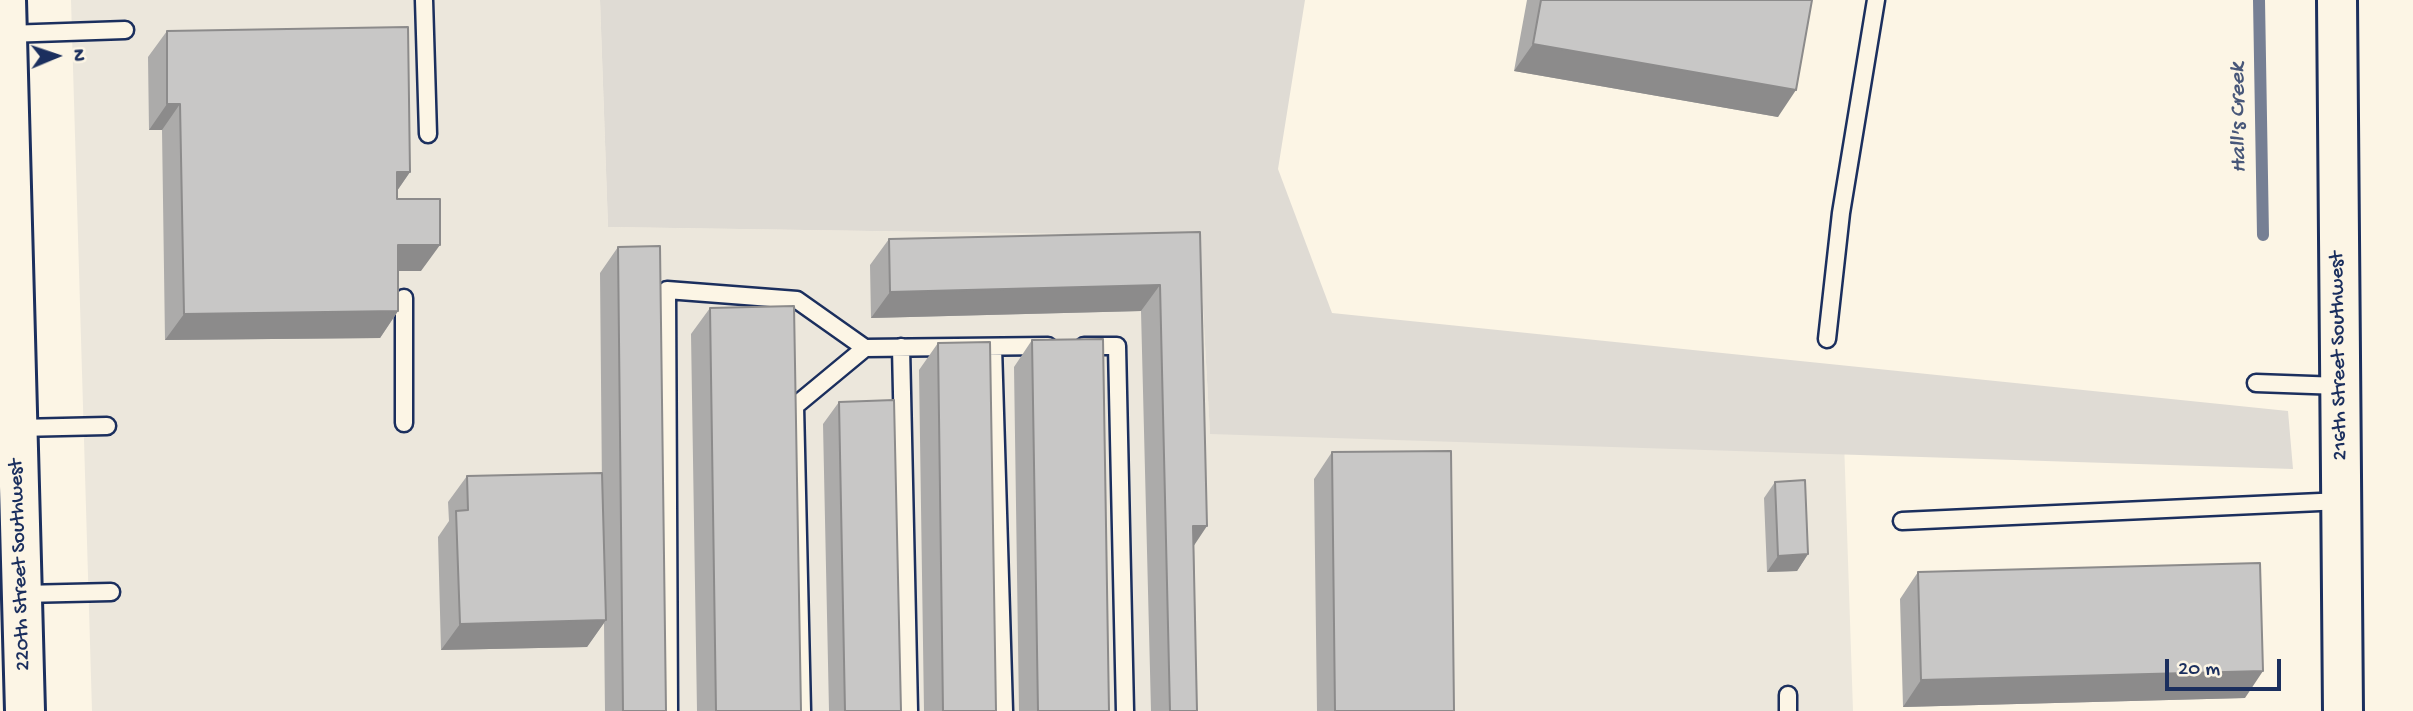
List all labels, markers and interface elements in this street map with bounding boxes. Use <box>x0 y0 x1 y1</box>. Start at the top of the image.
north arrow <box>21 21 91 91</box>
text: N <box>66 49 89 62</box>
water label: Hall's Creek <box>2225 63 2255 173</box>
street label: 216th Street Southwest <box>2326 251 2354 461</box>
street label: 220th Street Southwest <box>5 459 37 671</box>
scale bar <box>2168 644 2284 688</box>
text: 20 m <box>2178 658 2220 683</box>

